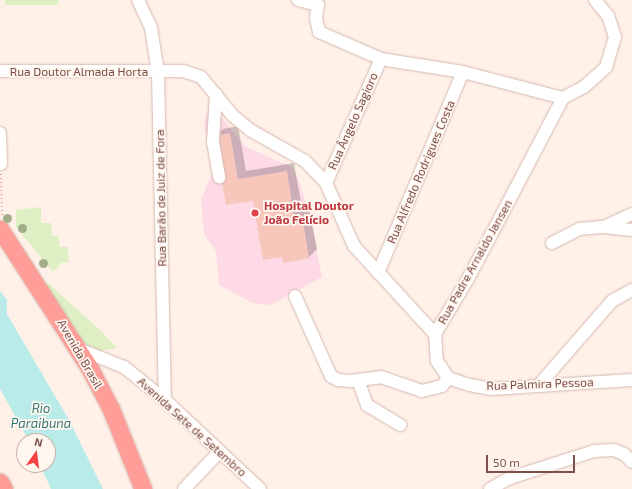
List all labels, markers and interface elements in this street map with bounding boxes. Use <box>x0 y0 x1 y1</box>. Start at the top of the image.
street label: Rua Doutor Almada Horta <box>9 65 149 79</box>
street label: Rua Ângelo Sagioro <box>325 70 381 172</box>
street label: Rua Alfredo Rodrigues Costa <box>384 98 458 246</box>
street label: Rua Barão de Juiz de Fora <box>153 129 169 267</box>
street label: Rua Padre Arnaldo Jansen <box>435 197 515 327</box>
place label: Hospital Doutor João Felício <box>264 199 354 227</box>
marker: Hospital Doutor João Felício <box>249 207 261 219</box>
street label: Avenida Brasil <box>54 317 106 391</box>
street label: Avenida Sete de Setembro <box>134 374 250 480</box>
street label: Rua Palmira Pessoa <box>486 375 594 393</box>
water label: Rio Paraibuna <box>11 401 71 432</box>
north arrow <box>16 433 56 473</box>
text: N <box>33 435 44 449</box>
scale bar <box>488 447 577 473</box>
text: 50 m <box>493 455 520 469</box>

